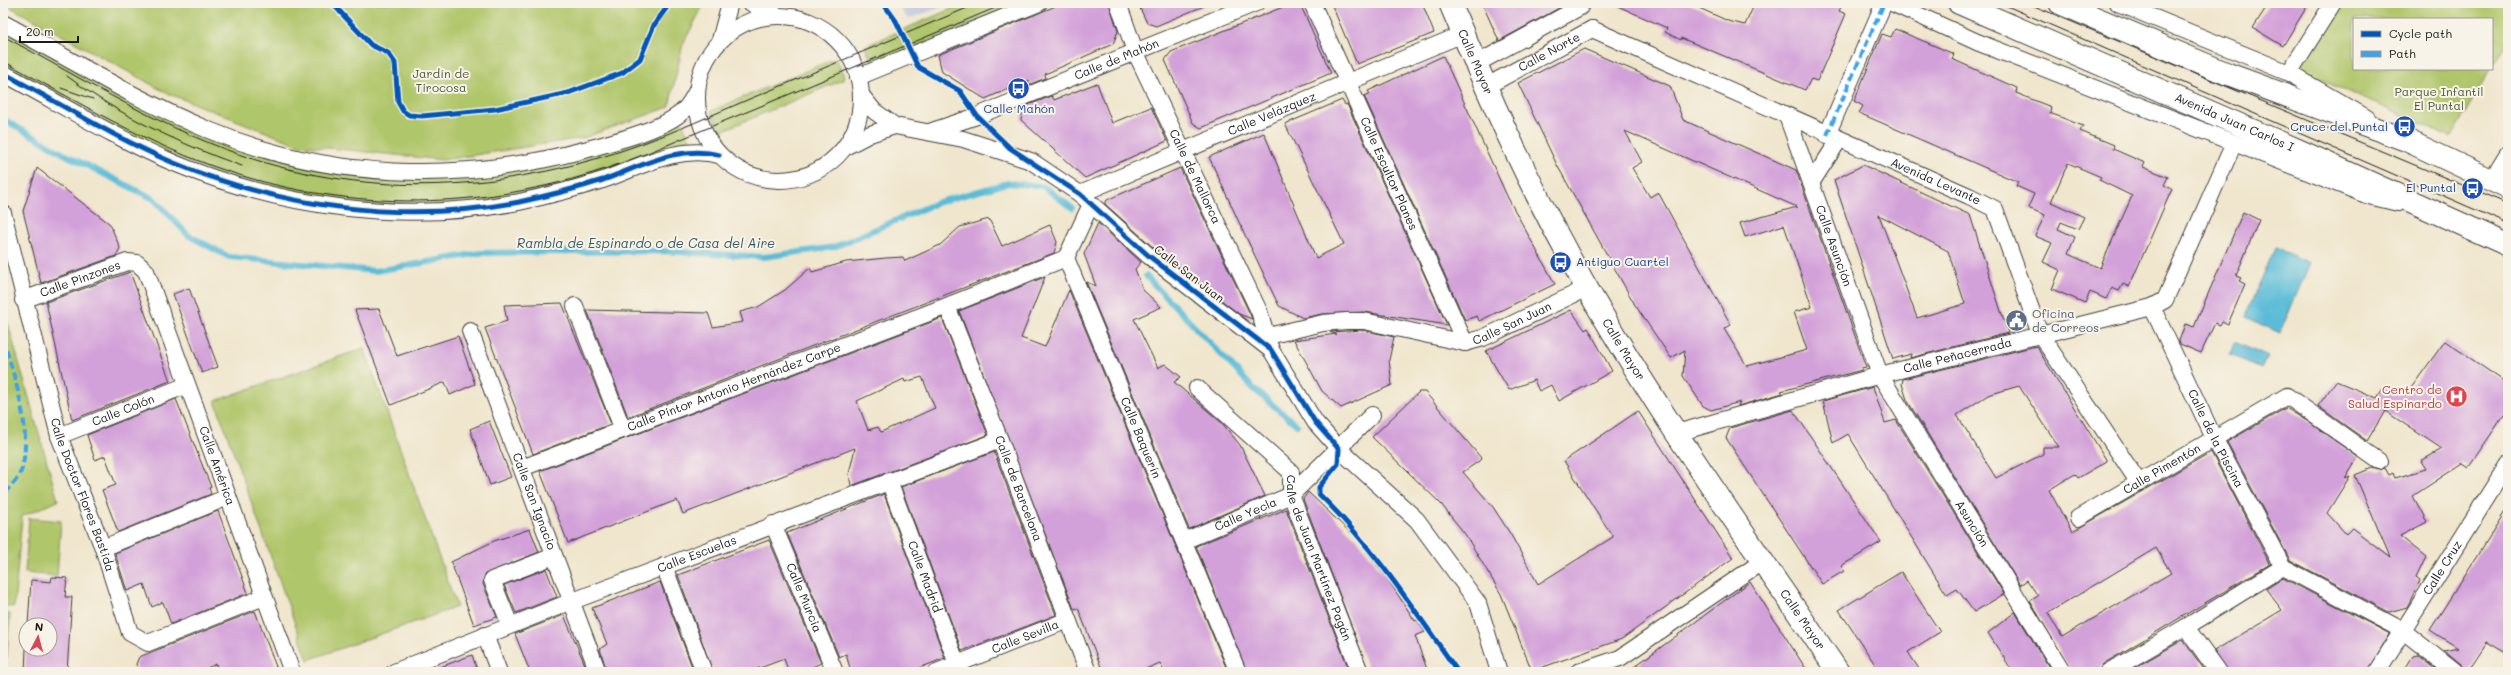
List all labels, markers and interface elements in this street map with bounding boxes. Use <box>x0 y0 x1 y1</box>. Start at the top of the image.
scale bar <box>20 18 78 44</box>
legend <box>2353 18 2493 70</box>
text: 20 m <box>26 23 54 39</box>
text: Cycle path <box>2389 25 2452 41</box>
street label: Calle Mayor <box>1455 26 1497 97</box>
street label: Calle Norte <box>1515 28 1582 75</box>
street label: Calle de Mahón <box>1072 34 1161 83</box>
text: Path <box>2389 45 2416 61</box>
park label: Jardín de Tirocosa <box>413 65 470 95</box>
bus stop icon: Calle Mahón <box>1006 75 1032 101</box>
park label: Parque Infantil El Puntal <box>2394 83 2484 113</box>
street label: Calle Velázquez <box>1225 87 1318 138</box>
street label: Avenida Juan Carlos I <box>2172 89 2297 154</box>
place label: Calle Mahón <box>984 100 1054 116</box>
street label: Calle Escultor Planes <box>1357 114 1422 233</box>
bus stop icon: Cruce del Puntal <box>2391 114 2417 140</box>
place label: Cruce del Puntal <box>2290 118 2388 134</box>
street label: Calle de Mallorca <box>1166 126 1225 226</box>
street label: Avenida Levante <box>1889 153 1984 208</box>
bus stop icon: El Puntal <box>2459 175 2485 201</box>
place label: El Puntal <box>2406 179 2456 195</box>
street label: Calle Asunción <box>1813 203 1857 288</box>
water label: Rambla de Espinardo o de Casa del Aire <box>517 234 775 251</box>
street label: Calle San Juan <box>1151 241 1228 306</box>
bus stop icon: Antiguo Cuartel <box>1548 249 1574 275</box>
place label: Antiguo Cuartel <box>1576 253 1669 269</box>
street label: Calle Pinzones <box>37 256 123 300</box>
street label: Calle San Juan <box>1471 297 1554 348</box>
place label: Oficina de Correos <box>2032 305 2099 335</box>
public building icon: Oficina de Correos <box>2004 308 2030 334</box>
street label: Calle Mayor <box>1599 315 1649 383</box>
street label: Calle Peñacerrada <box>1901 333 2013 376</box>
street label: Calle Pintor Antonio Hernández Carpe <box>625 338 843 434</box>
place label: Centro de Salud Espinardo <box>2348 381 2442 411</box>
hospital icon: Centro de Salud Espinardo <box>2444 384 2470 410</box>
street label: Calle de la Piscina <box>2185 386 2248 490</box>
street label: Calle Colón <box>89 390 156 429</box>
street label: Calle Baquerín <box>1118 394 1166 480</box>
street label: Calle Doctor Flores Bastida <box>48 416 119 573</box>
street label: Calle América <box>196 424 240 507</box>
street label: Calle de Barcelona <box>992 433 1047 543</box>
street label: Calle Pimentón <box>2120 439 2203 497</box>
street label: Calle San Ignacio <box>509 450 560 552</box>
street label: Calle de Juan Martínez Pagán <box>1284 475 1356 643</box>
street label: Calle Yecla <box>1212 493 1279 534</box>
street label: Asunción <box>1952 497 1993 550</box>
street label: Calle Escuelas <box>655 531 739 575</box>
street label: Calle Cruz <box>2419 537 2465 598</box>
street label: Calle Madrid <box>905 538 946 615</box>
street label: Calle Murcia <box>783 560 826 635</box>
street label: Calle Mayor <box>1777 586 1830 652</box>
street label: Calle Sevilla <box>989 615 1061 657</box>
north arrow <box>18 617 58 657</box>
text: N <box>34 619 44 634</box>

